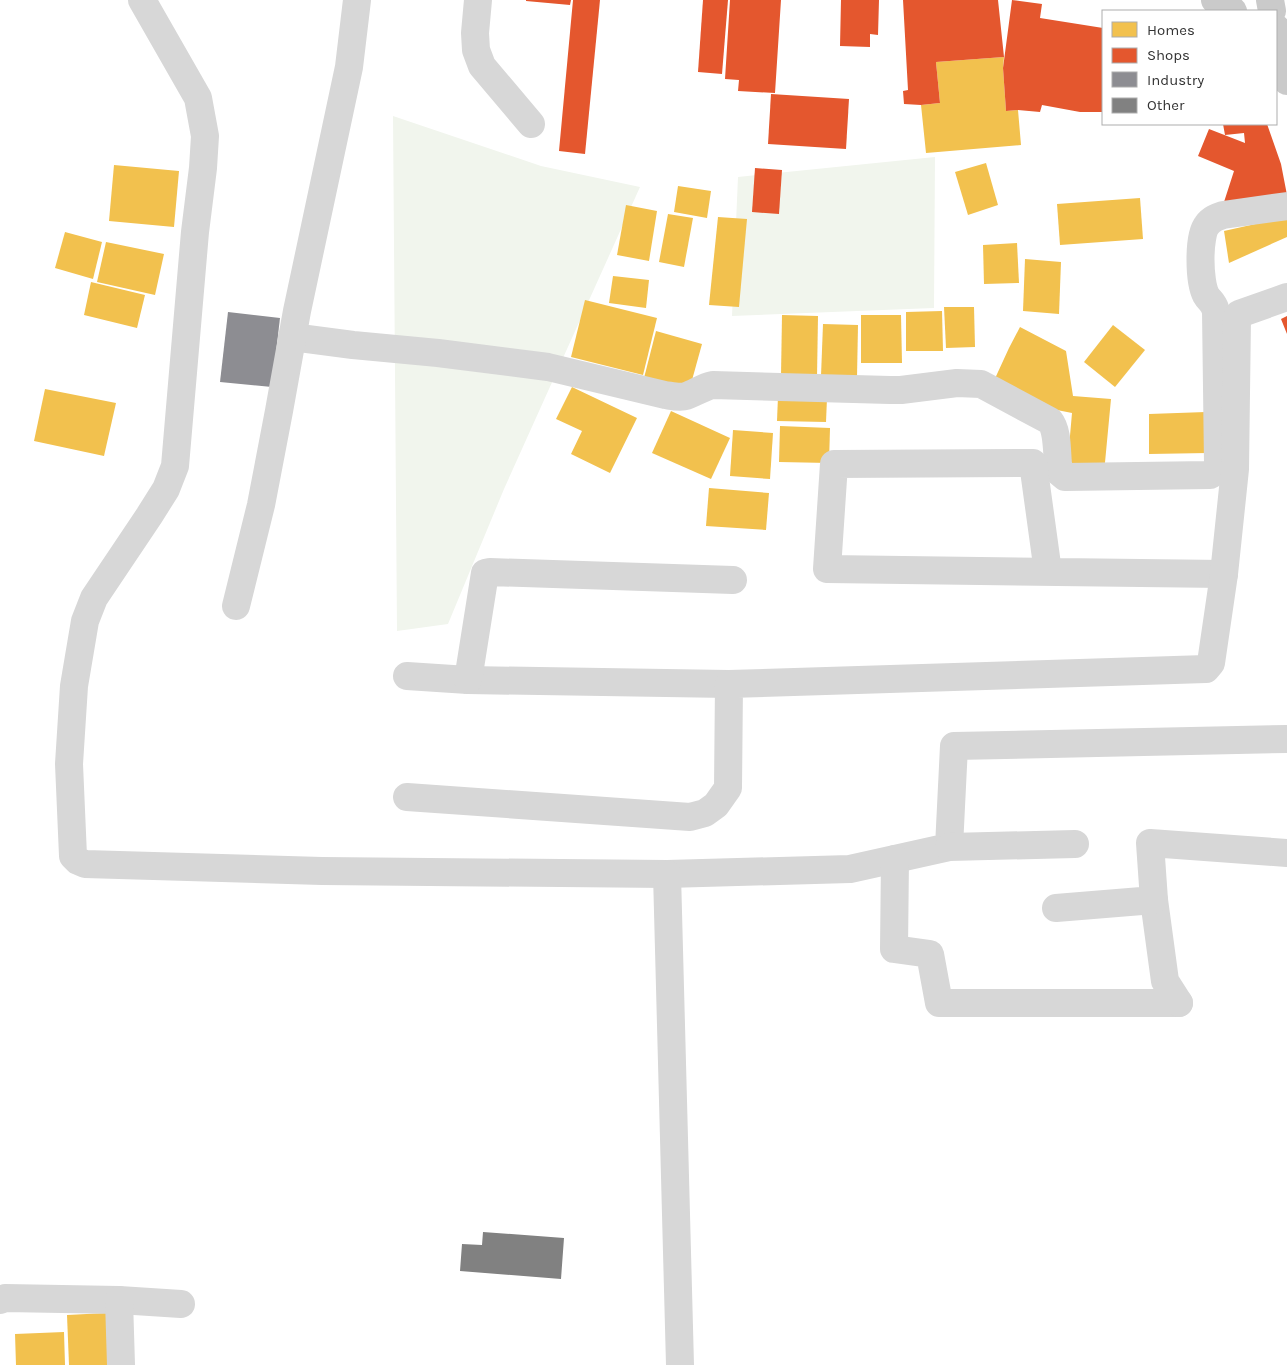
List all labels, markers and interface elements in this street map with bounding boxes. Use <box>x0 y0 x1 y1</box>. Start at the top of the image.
legend <box>1102 10 1277 125</box>
text: Homes <box>1147 21 1195 39</box>
text: Shops <box>1147 46 1190 64</box>
text: Industry <box>1147 71 1204 89</box>
text: Other <box>1147 96 1185 114</box>

